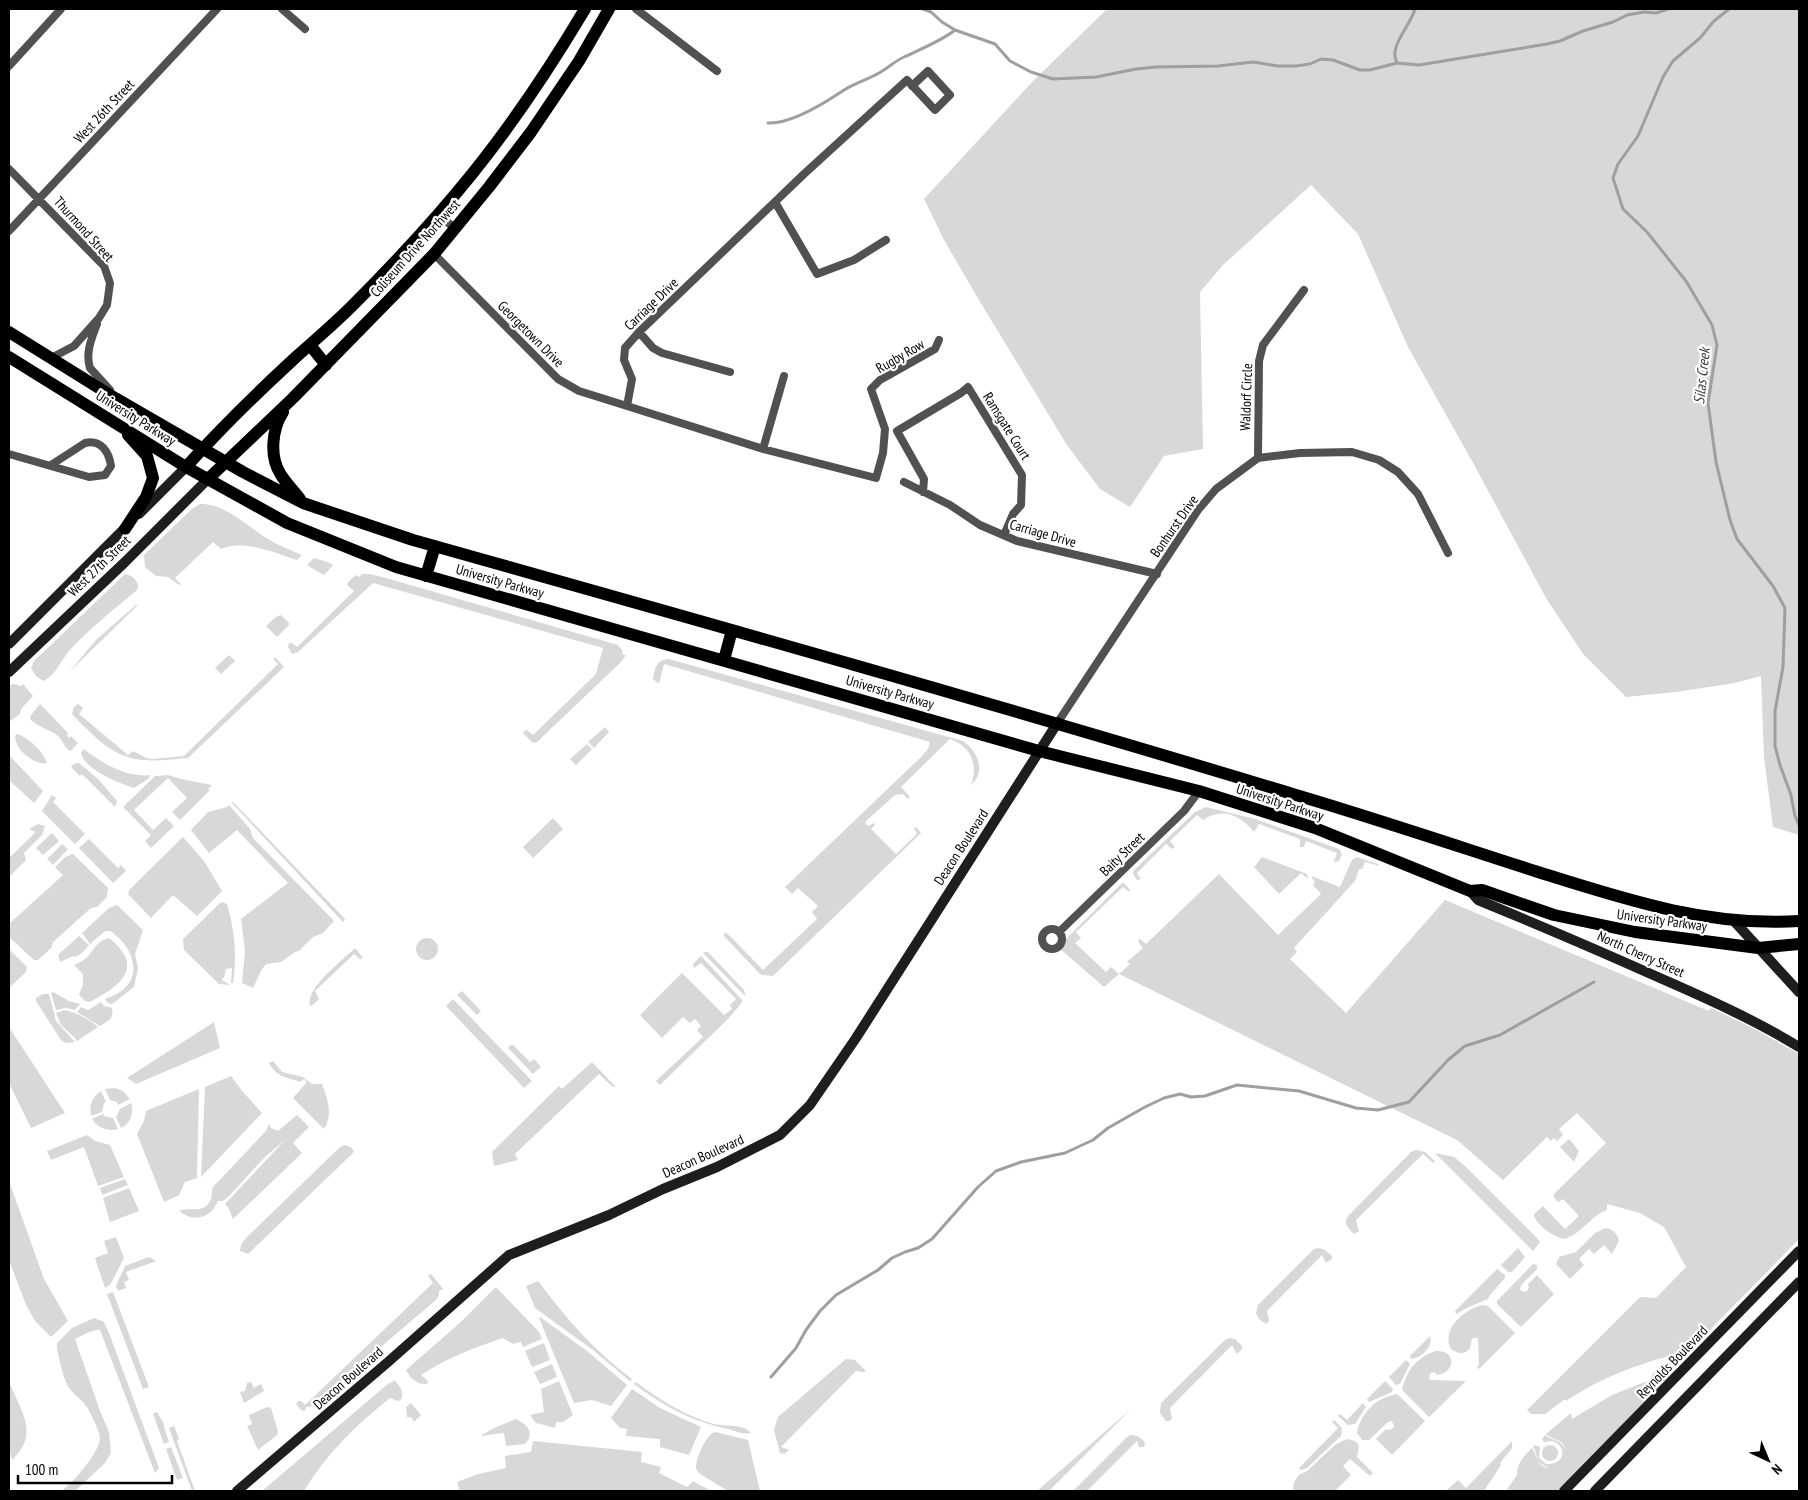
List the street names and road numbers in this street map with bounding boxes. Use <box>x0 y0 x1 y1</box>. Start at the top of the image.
street label: West 26th Street <box>70 75 138 147</box>
street label: Thurmond Street <box>50 193 118 265</box>
street label: Coliseum Drive Northwest <box>366 195 464 301</box>
street label: Carriage Drive <box>620 274 682 334</box>
street label: Georgetown Drive <box>494 297 568 371</box>
street label: Rugby Row <box>873 335 928 377</box>
street label: Waldorf Circle <box>1236 363 1256 431</box>
street label: University Parkway <box>93 386 180 450</box>
street label: Ramsgate Court <box>979 389 1035 463</box>
street label: Bonhurst Drive <box>1146 491 1202 561</box>
street label: Carriage Drive <box>1008 515 1079 551</box>
street label: West 27th Street <box>64 531 134 600</box>
street label: University Parkway <box>454 560 547 602</box>
street label: University Parkway <box>844 671 937 713</box>
street label: University Parkway <box>1234 779 1327 825</box>
street label: Deacon Boulevard <box>930 806 992 888</box>
street label: Baity Street <box>1096 828 1148 880</box>
street label: University Parkway <box>1616 905 1709 935</box>
street label: North Cherry Street <box>1595 927 1688 981</box>
street label: Deacon Boulevard <box>660 1130 746 1182</box>
street label: Reynolds Boulevard <box>1633 1322 1711 1402</box>
street label: Deacon Boulevard <box>309 1343 387 1413</box>

